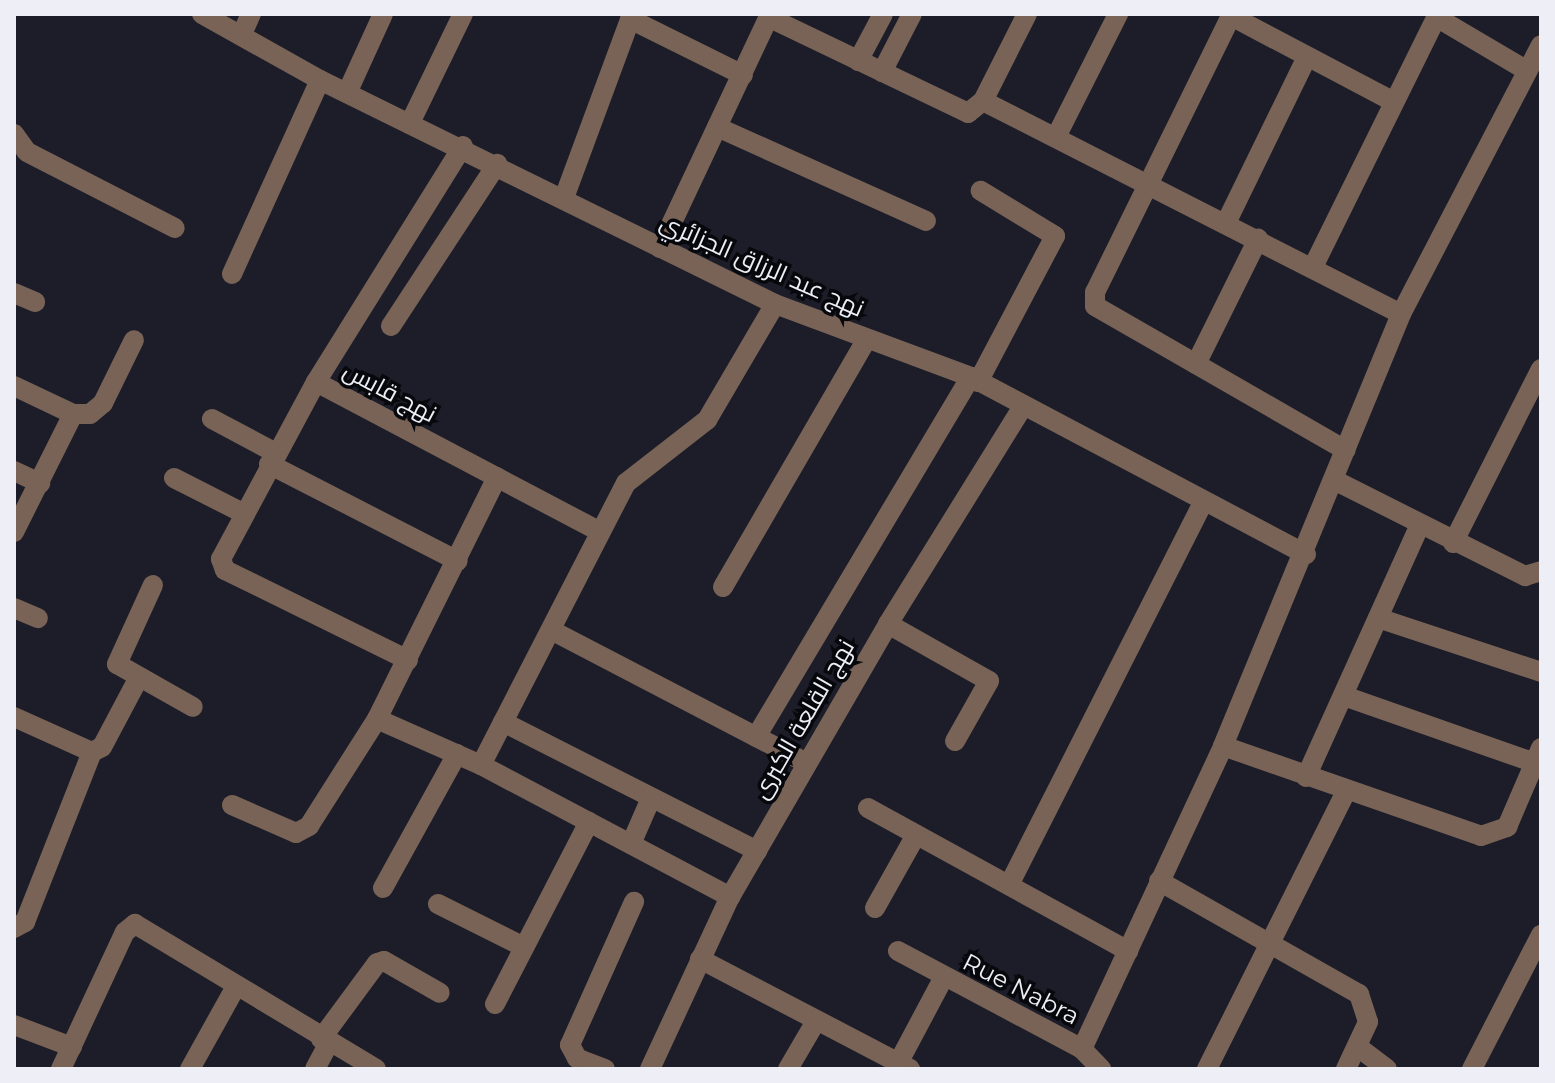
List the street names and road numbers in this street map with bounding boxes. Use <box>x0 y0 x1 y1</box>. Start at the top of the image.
street label: نهج عبد الرزاق الجزائري <box>656 207 868 323</box>
street label: نهج قابس <box>338 355 442 429</box>
street label: نهج القلعة الكبرى <box>746 634 860 804</box>
street label: Rue Nabra <box>958 947 1084 1031</box>

